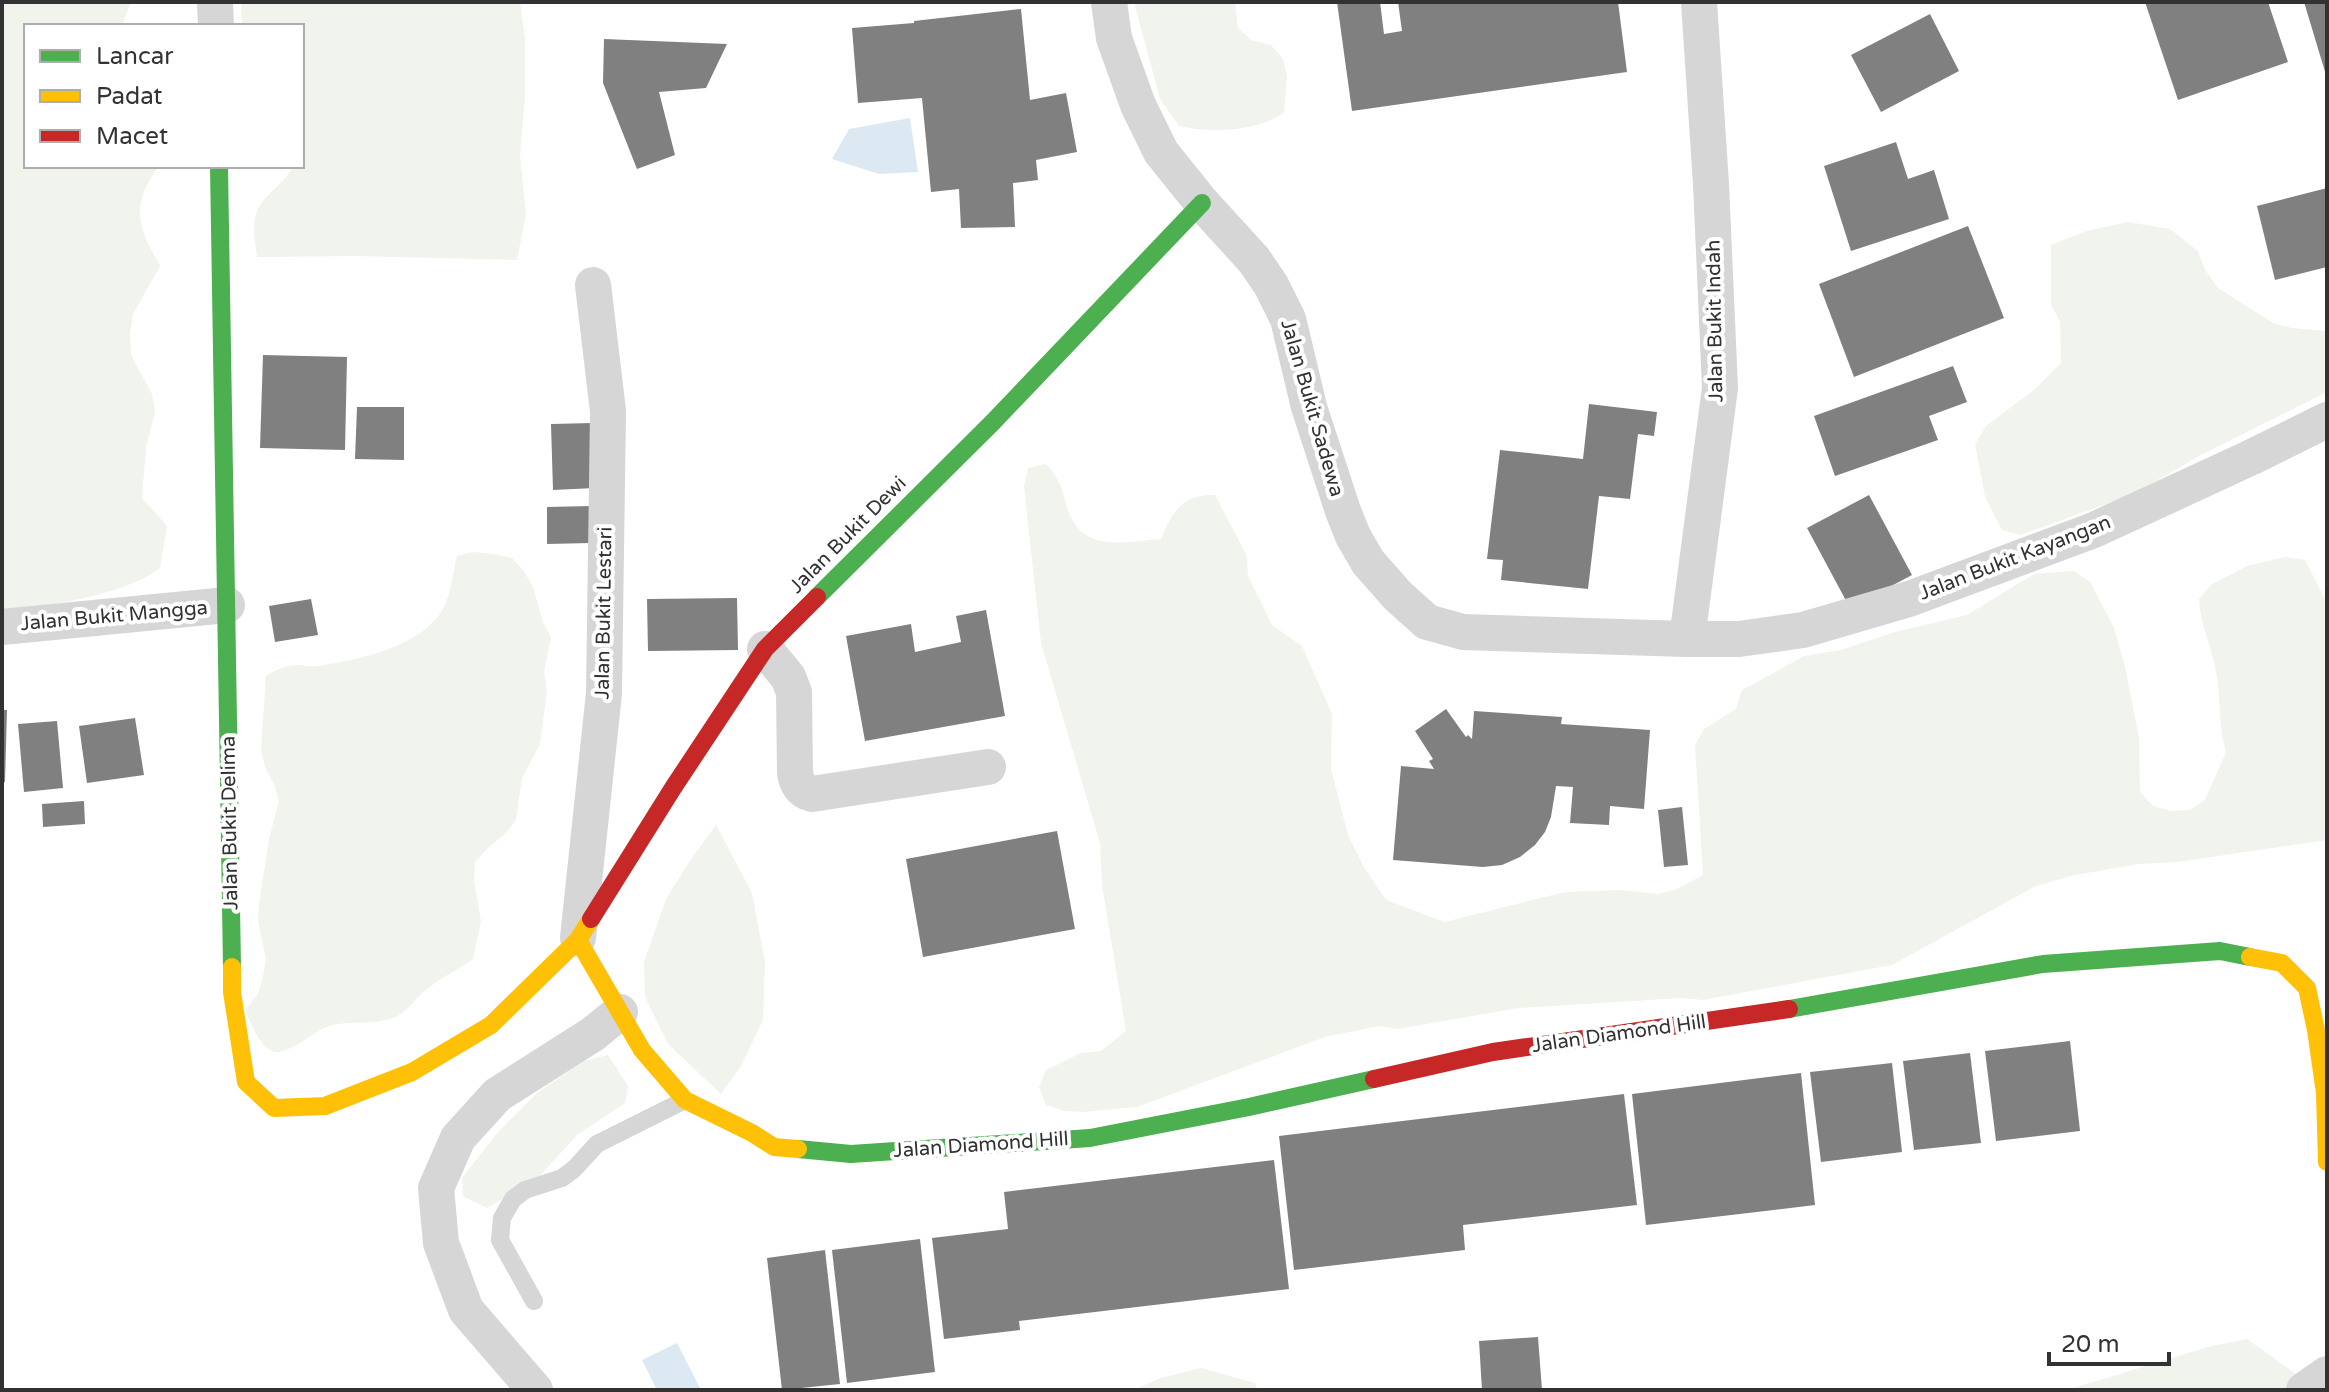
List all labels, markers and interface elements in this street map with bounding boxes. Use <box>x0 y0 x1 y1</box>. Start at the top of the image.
legend <box>24 24 304 168</box>
text: Lancar <box>96 42 174 71</box>
text: Padat <box>96 82 163 111</box>
text: Macet <box>96 122 168 151</box>
street label: Jalan Bukit Indah <box>1702 240 1728 402</box>
street label: Jalan Bukit Sadewa <box>1275 317 1349 499</box>
street label: Jalan Bukit Dewi <box>785 472 911 598</box>
street label: Jalan Bukit Kayangan <box>1916 510 2114 606</box>
street label: Jalan Bukit Lestari <box>590 526 618 700</box>
street label: Jalan Bukit Mangga <box>19 596 209 636</box>
street label: Jalan Bukit Delima <box>216 736 244 910</box>
street label: Jalan Diamond Hill <box>1530 1010 1708 1058</box>
street label: Jalan Diamond Hill <box>893 1127 1069 1163</box>
scale bar <box>2049 1316 2169 1366</box>
text: 20 m <box>2061 1330 2119 1359</box>

